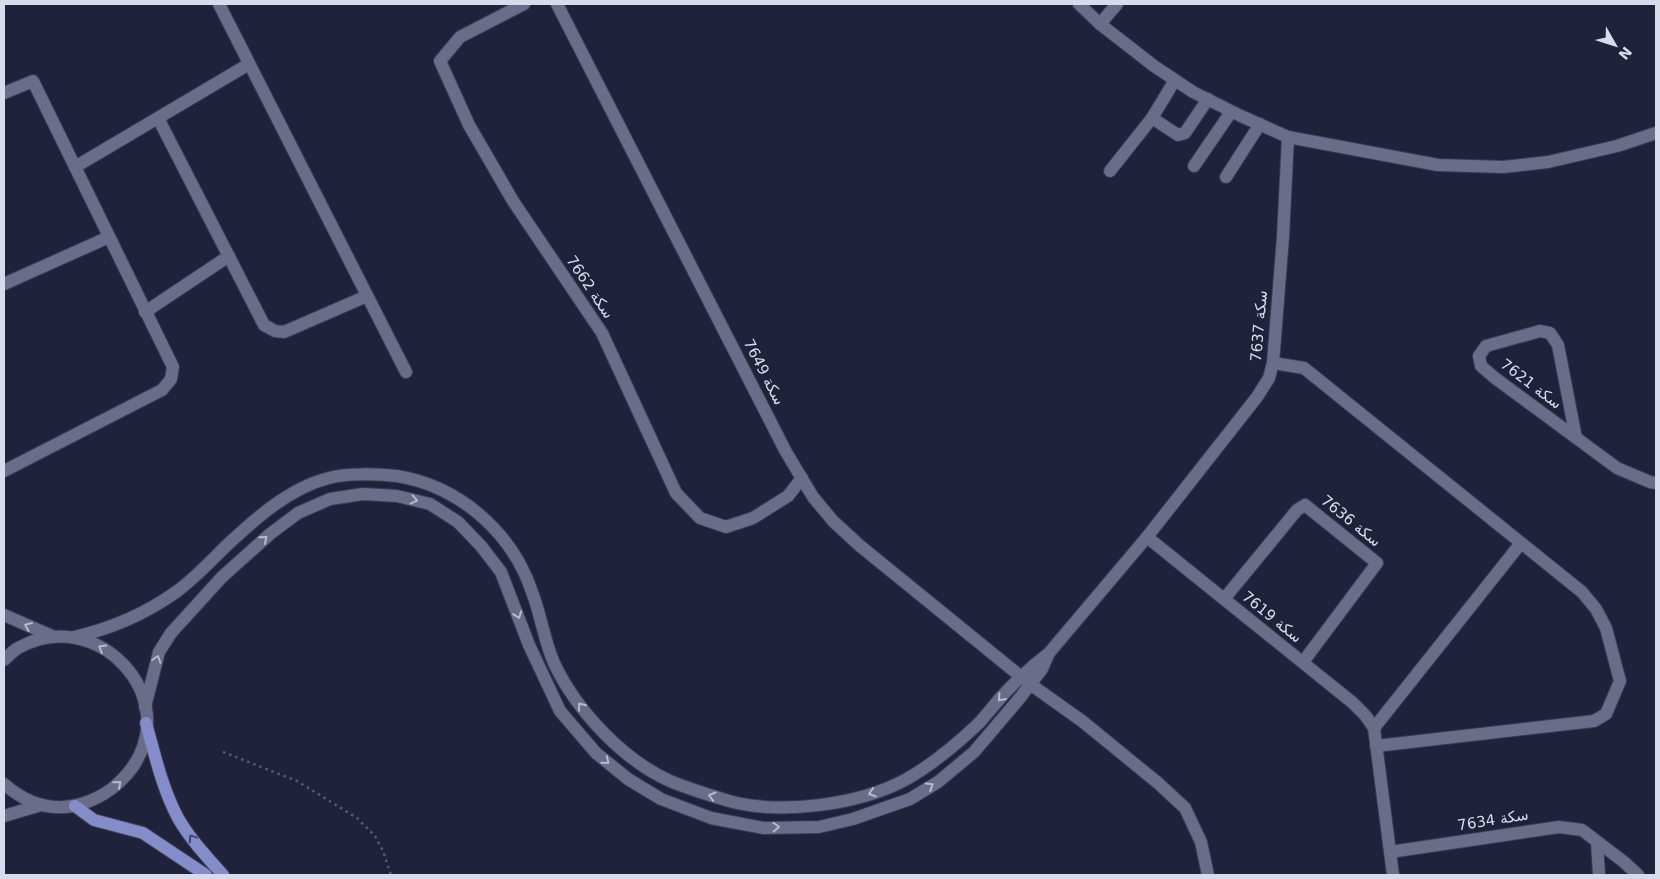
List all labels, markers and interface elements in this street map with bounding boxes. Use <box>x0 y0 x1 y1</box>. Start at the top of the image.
north arrow <box>1590 20 1640 70</box>
text: N <box>1615 44 1635 63</box>
street label: سكة 7662 <box>562 252 618 322</box>
street label: سكة 7637 <box>1247 289 1271 363</box>
street label: سكة 7649 <box>740 336 788 408</box>
street label: سكة 7621 <box>1497 355 1565 413</box>
street label: سكة 7636 <box>1317 491 1385 551</box>
one-way arrow <box>409 494 418 505</box>
one-way arrow <box>258 536 267 545</box>
street label: سكة 7619 <box>1238 587 1306 647</box>
one-way arrow <box>512 610 522 619</box>
one-way arrow <box>24 621 33 632</box>
one-way arrow <box>98 644 107 654</box>
one-way arrow <box>152 656 162 664</box>
one-way arrow <box>998 692 1007 701</box>
one-way arrow <box>578 702 587 711</box>
one-way arrow <box>600 756 609 764</box>
one-way arrow <box>112 781 121 790</box>
one-way arrow <box>925 783 934 793</box>
one-way arrow <box>868 787 876 797</box>
one-way arrow <box>708 791 717 802</box>
street label: سكة 7634 <box>1456 805 1530 835</box>
one-way arrow <box>772 822 780 833</box>
one-way arrow <box>189 834 198 844</box>

